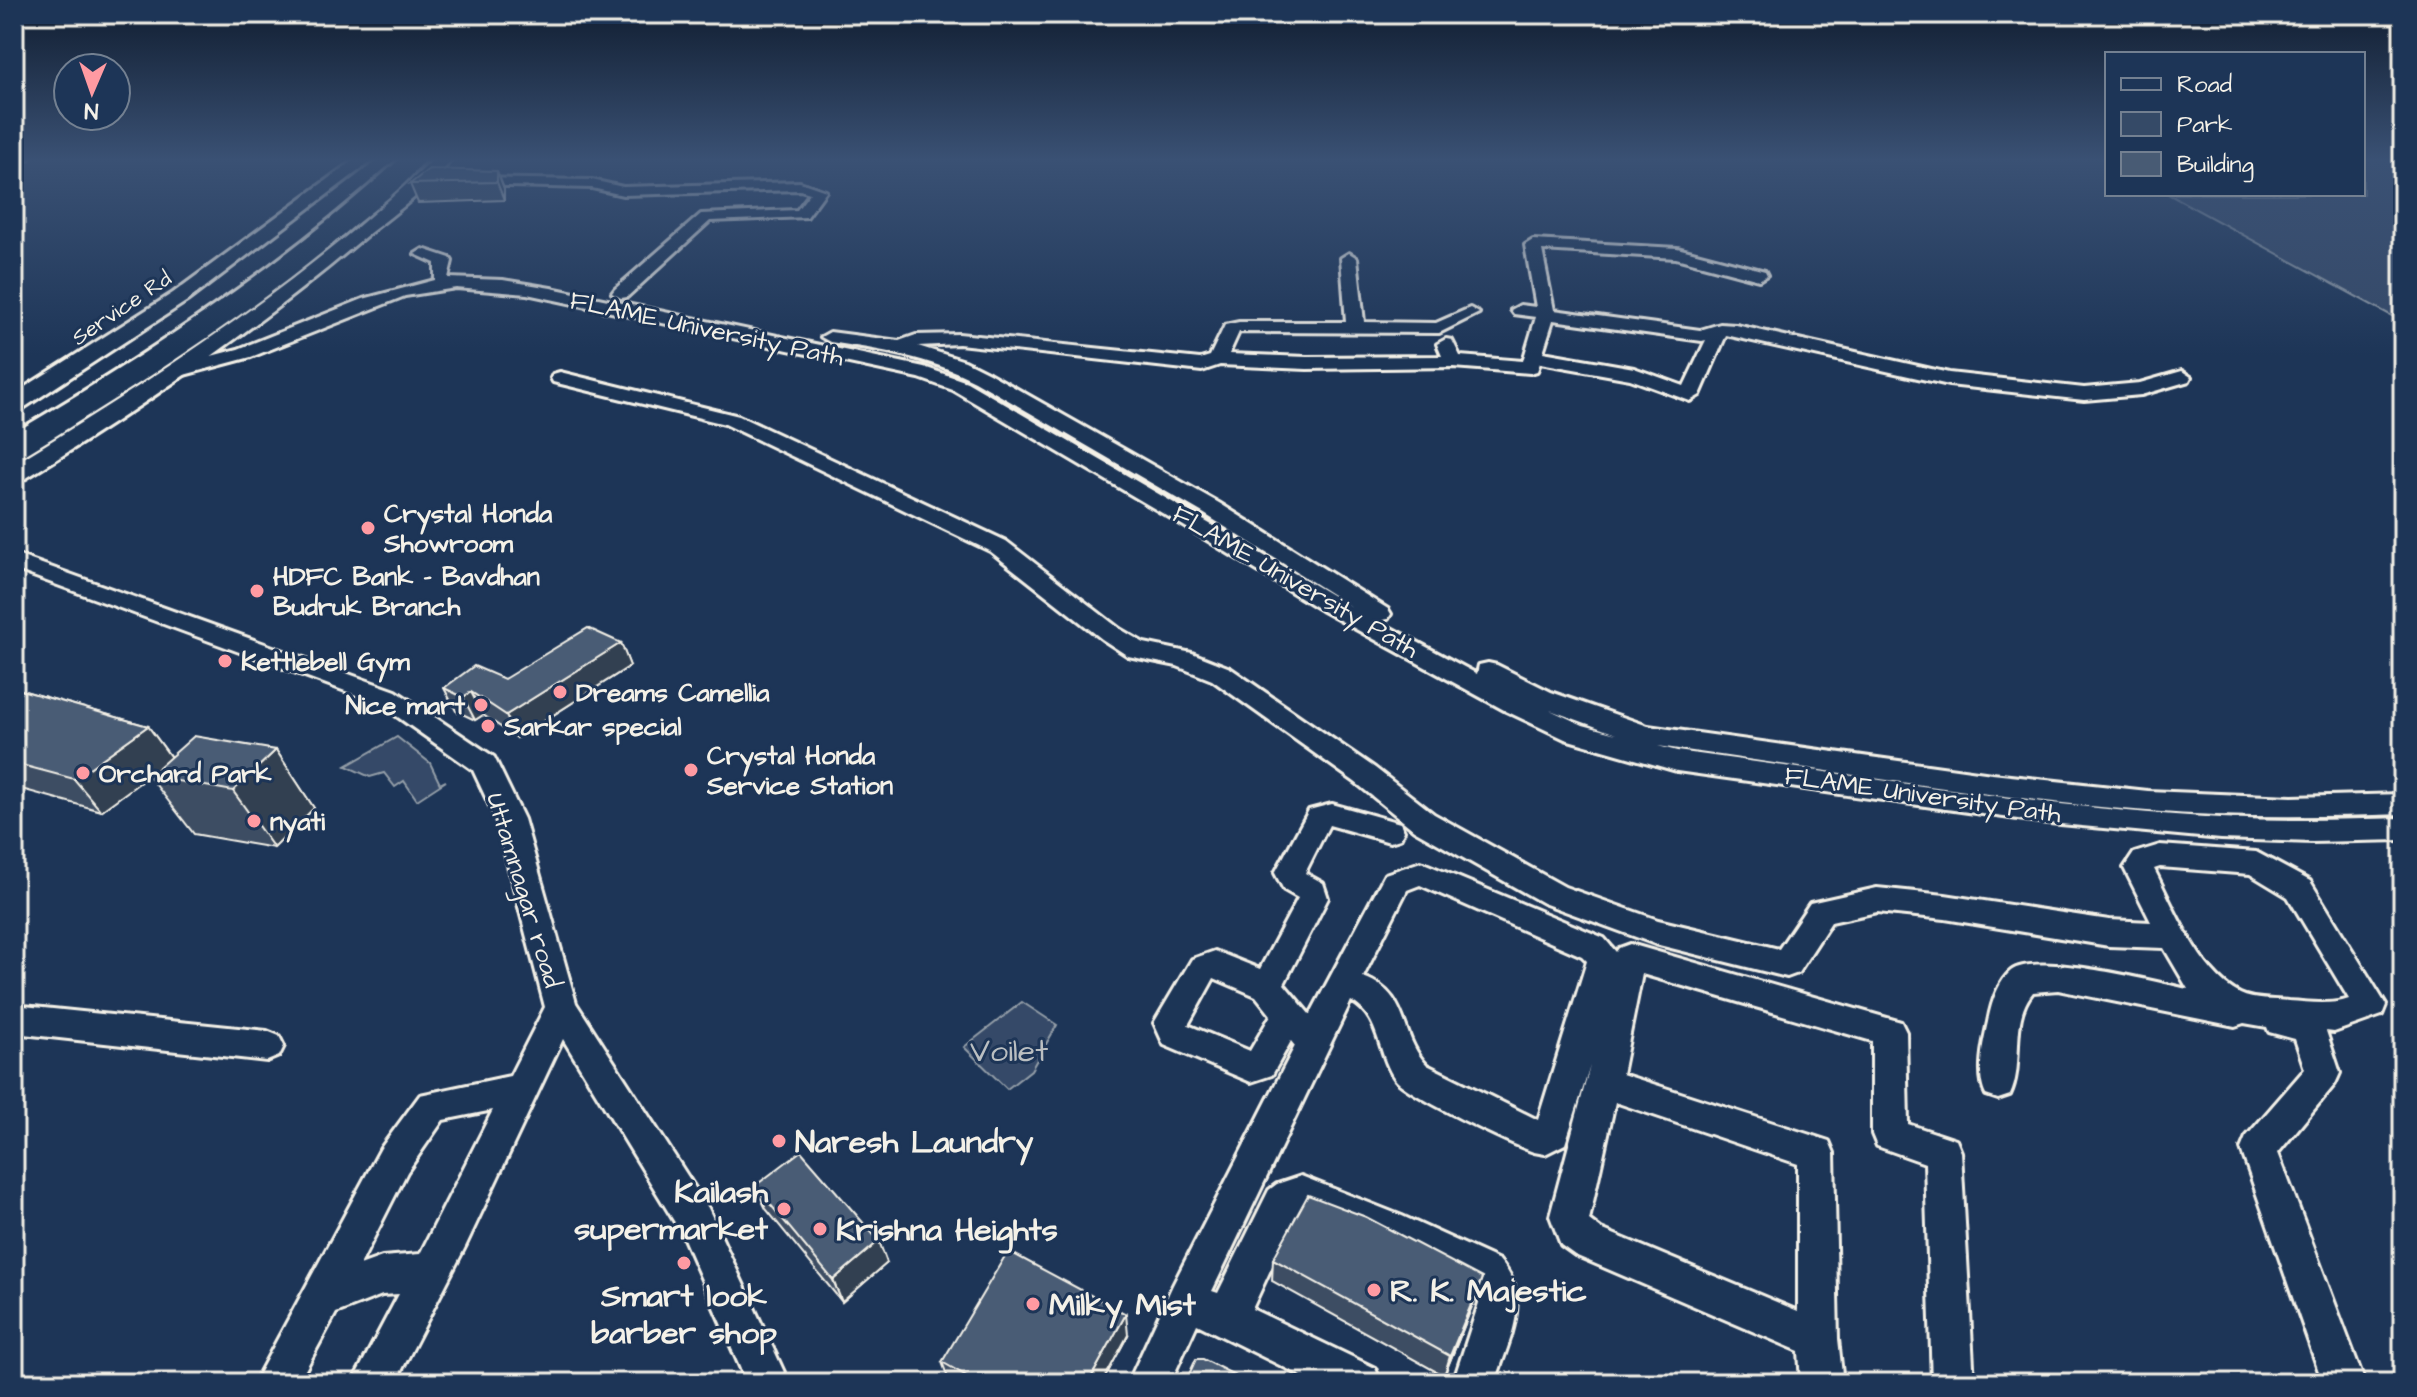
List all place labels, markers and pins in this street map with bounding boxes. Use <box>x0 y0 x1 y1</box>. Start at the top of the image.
place label: Crystal Honda Showroom <box>383 496 553 562</box>
marker: Crystal Honda Showroom <box>359 519 377 537</box>
place label: HDFC Bank - Bavdhan Budruk Branch <box>273 559 540 625</box>
marker: HDFC Bank - Bavdhan Budruk Branch <box>248 582 266 600</box>
place label: Kettlebell Gym <box>241 644 411 683</box>
marker: Kettlebell Gym <box>216 652 234 670</box>
place label: Dreams Camellia <box>576 675 770 711</box>
marker: Dreams Camellia <box>551 683 569 701</box>
place label: Nice mart <box>346 688 465 724</box>
marker: Nice mart <box>472 696 490 714</box>
place label: Sarkar special <box>503 709 682 745</box>
marker: Sarkar special <box>479 717 497 735</box>
place label: Crystal Honda Service Station <box>706 738 893 804</box>
place label: Orchard Park <box>99 756 273 792</box>
marker: Crystal Honda Service Station <box>682 761 700 779</box>
marker: Orchard Park <box>74 764 92 782</box>
place label: nyati <box>270 804 325 843</box>
marker: nyati <box>245 812 263 830</box>
place label: Naresh Laundry <box>795 1120 1034 1166</box>
marker: Naresh Laundry <box>770 1132 788 1150</box>
place label: Kailash supermarket <box>574 1170 769 1252</box>
marker: Kailash supermarket <box>775 1200 793 1218</box>
place label: Krishna Heights <box>836 1208 1058 1254</box>
marker: Krishna Heights <box>811 1220 829 1238</box>
marker: Smart look barber shop <box>675 1254 693 1272</box>
place label: R. K. Majestic <box>1390 1269 1587 1314</box>
place label: Smart look barber shop <box>591 1274 777 1356</box>
marker: R. K. Majestic <box>1365 1281 1383 1299</box>
place label: Milky Mist <box>1049 1283 1197 1329</box>
marker: Milky Mist <box>1024 1295 1042 1313</box>

